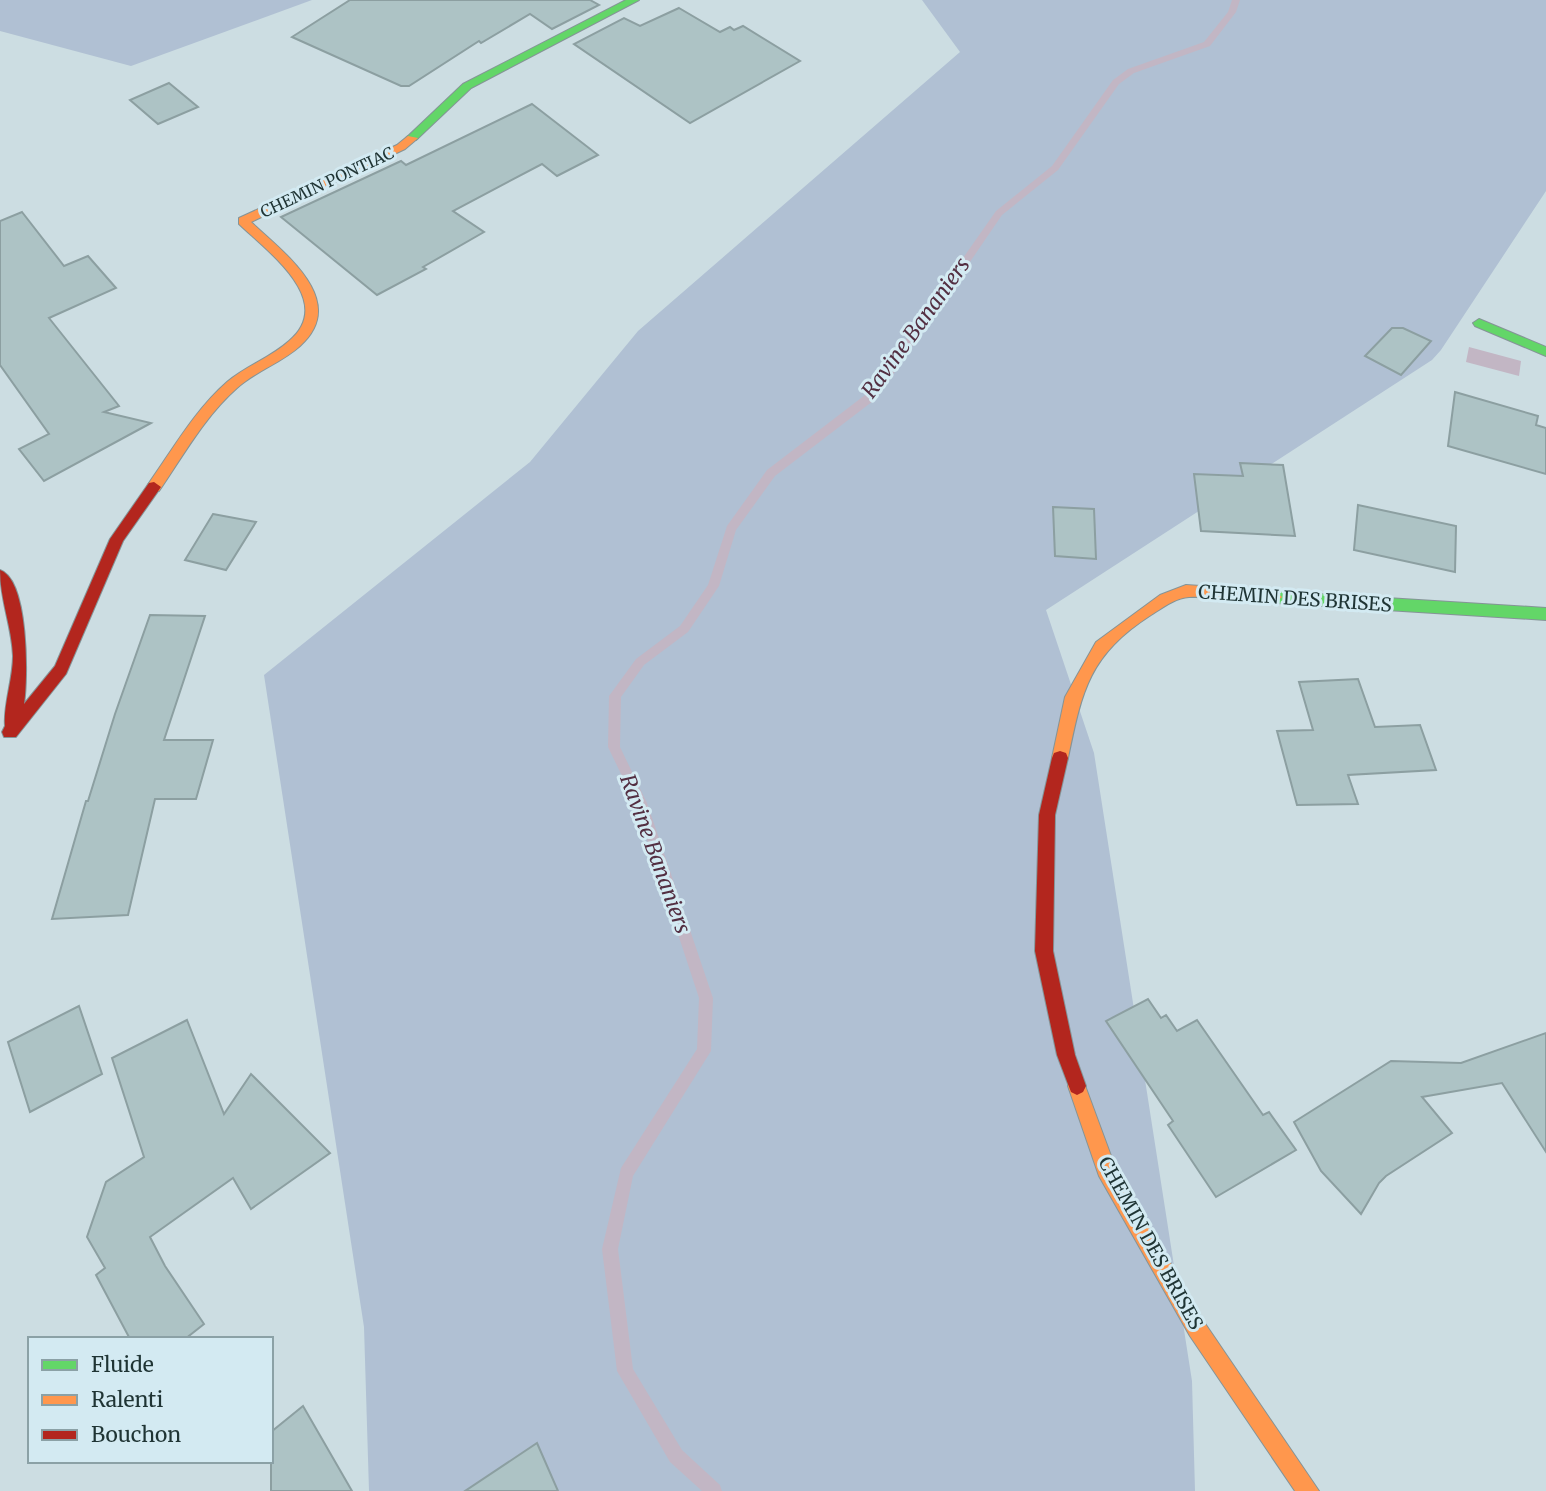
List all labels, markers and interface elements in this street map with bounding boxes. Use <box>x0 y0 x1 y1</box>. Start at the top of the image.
street label: CHEMIN PONTIAC <box>257 142 397 222</box>
water label: Ravine Bananiers <box>856 252 976 403</box>
street label: CHEMIN DES BRISES <box>1197 579 1393 617</box>
water label: Ravine Bananiers <box>614 771 697 937</box>
street label: CHEMIN DES BRISES <box>1093 1152 1209 1334</box>
legend <box>28 1337 273 1463</box>
text: Fluide <box>91 1351 154 1378</box>
text: Ralenti <box>91 1386 163 1413</box>
text: Bouchon <box>91 1421 181 1448</box>

